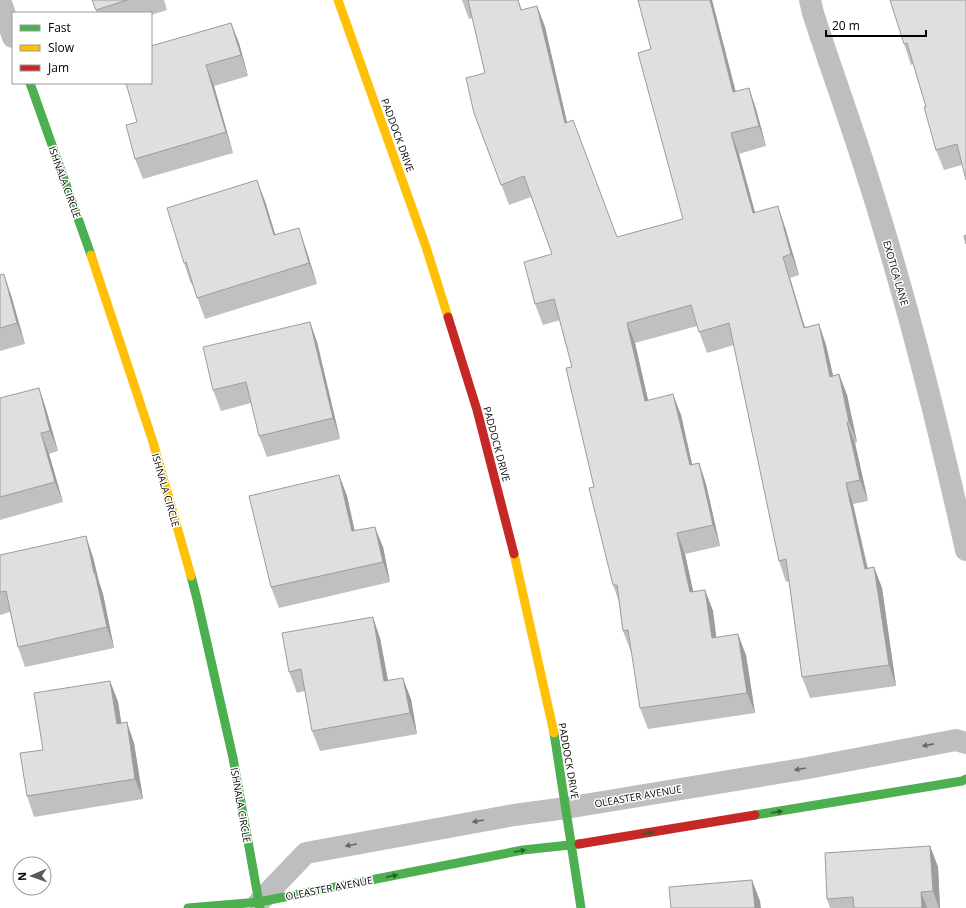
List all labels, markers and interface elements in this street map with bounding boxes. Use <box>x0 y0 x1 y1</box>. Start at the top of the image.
legend <box>12 12 152 84</box>
scale bar <box>826 12 926 38</box>
text: 20 m <box>832 17 860 34</box>
text: Fast <box>48 19 71 36</box>
text: Slow <box>48 39 75 56</box>
text: Jam <box>47 59 69 76</box>
street label: PADDOCK DRIVE <box>378 96 418 174</box>
street label: ISHNALA CIRCLE <box>45 144 85 220</box>
street label: EXOTICA LANE <box>880 239 912 307</box>
street label: PADDOCK DRIVE <box>480 405 514 483</box>
street label: ISHNALA CIRCLE <box>149 452 183 528</box>
street label: PADDOCK DRIVE <box>555 722 583 800</box>
one-way arrow <box>922 743 934 749</box>
street label: ISHNALA CIRCLE <box>228 766 254 844</box>
one-way arrow <box>794 766 806 772</box>
street label: OLEASTER AVENUE <box>593 781 683 811</box>
one-way arrow <box>770 808 783 814</box>
one-way arrow <box>472 819 485 825</box>
one-way arrow <box>642 830 654 836</box>
one-way arrow <box>344 842 357 848</box>
one-way arrow <box>513 847 526 853</box>
north arrow <box>12 856 52 896</box>
text: N <box>14 872 29 881</box>
one-way arrow <box>386 872 398 878</box>
street label: OLEASTER AVENUE <box>284 873 374 903</box>

